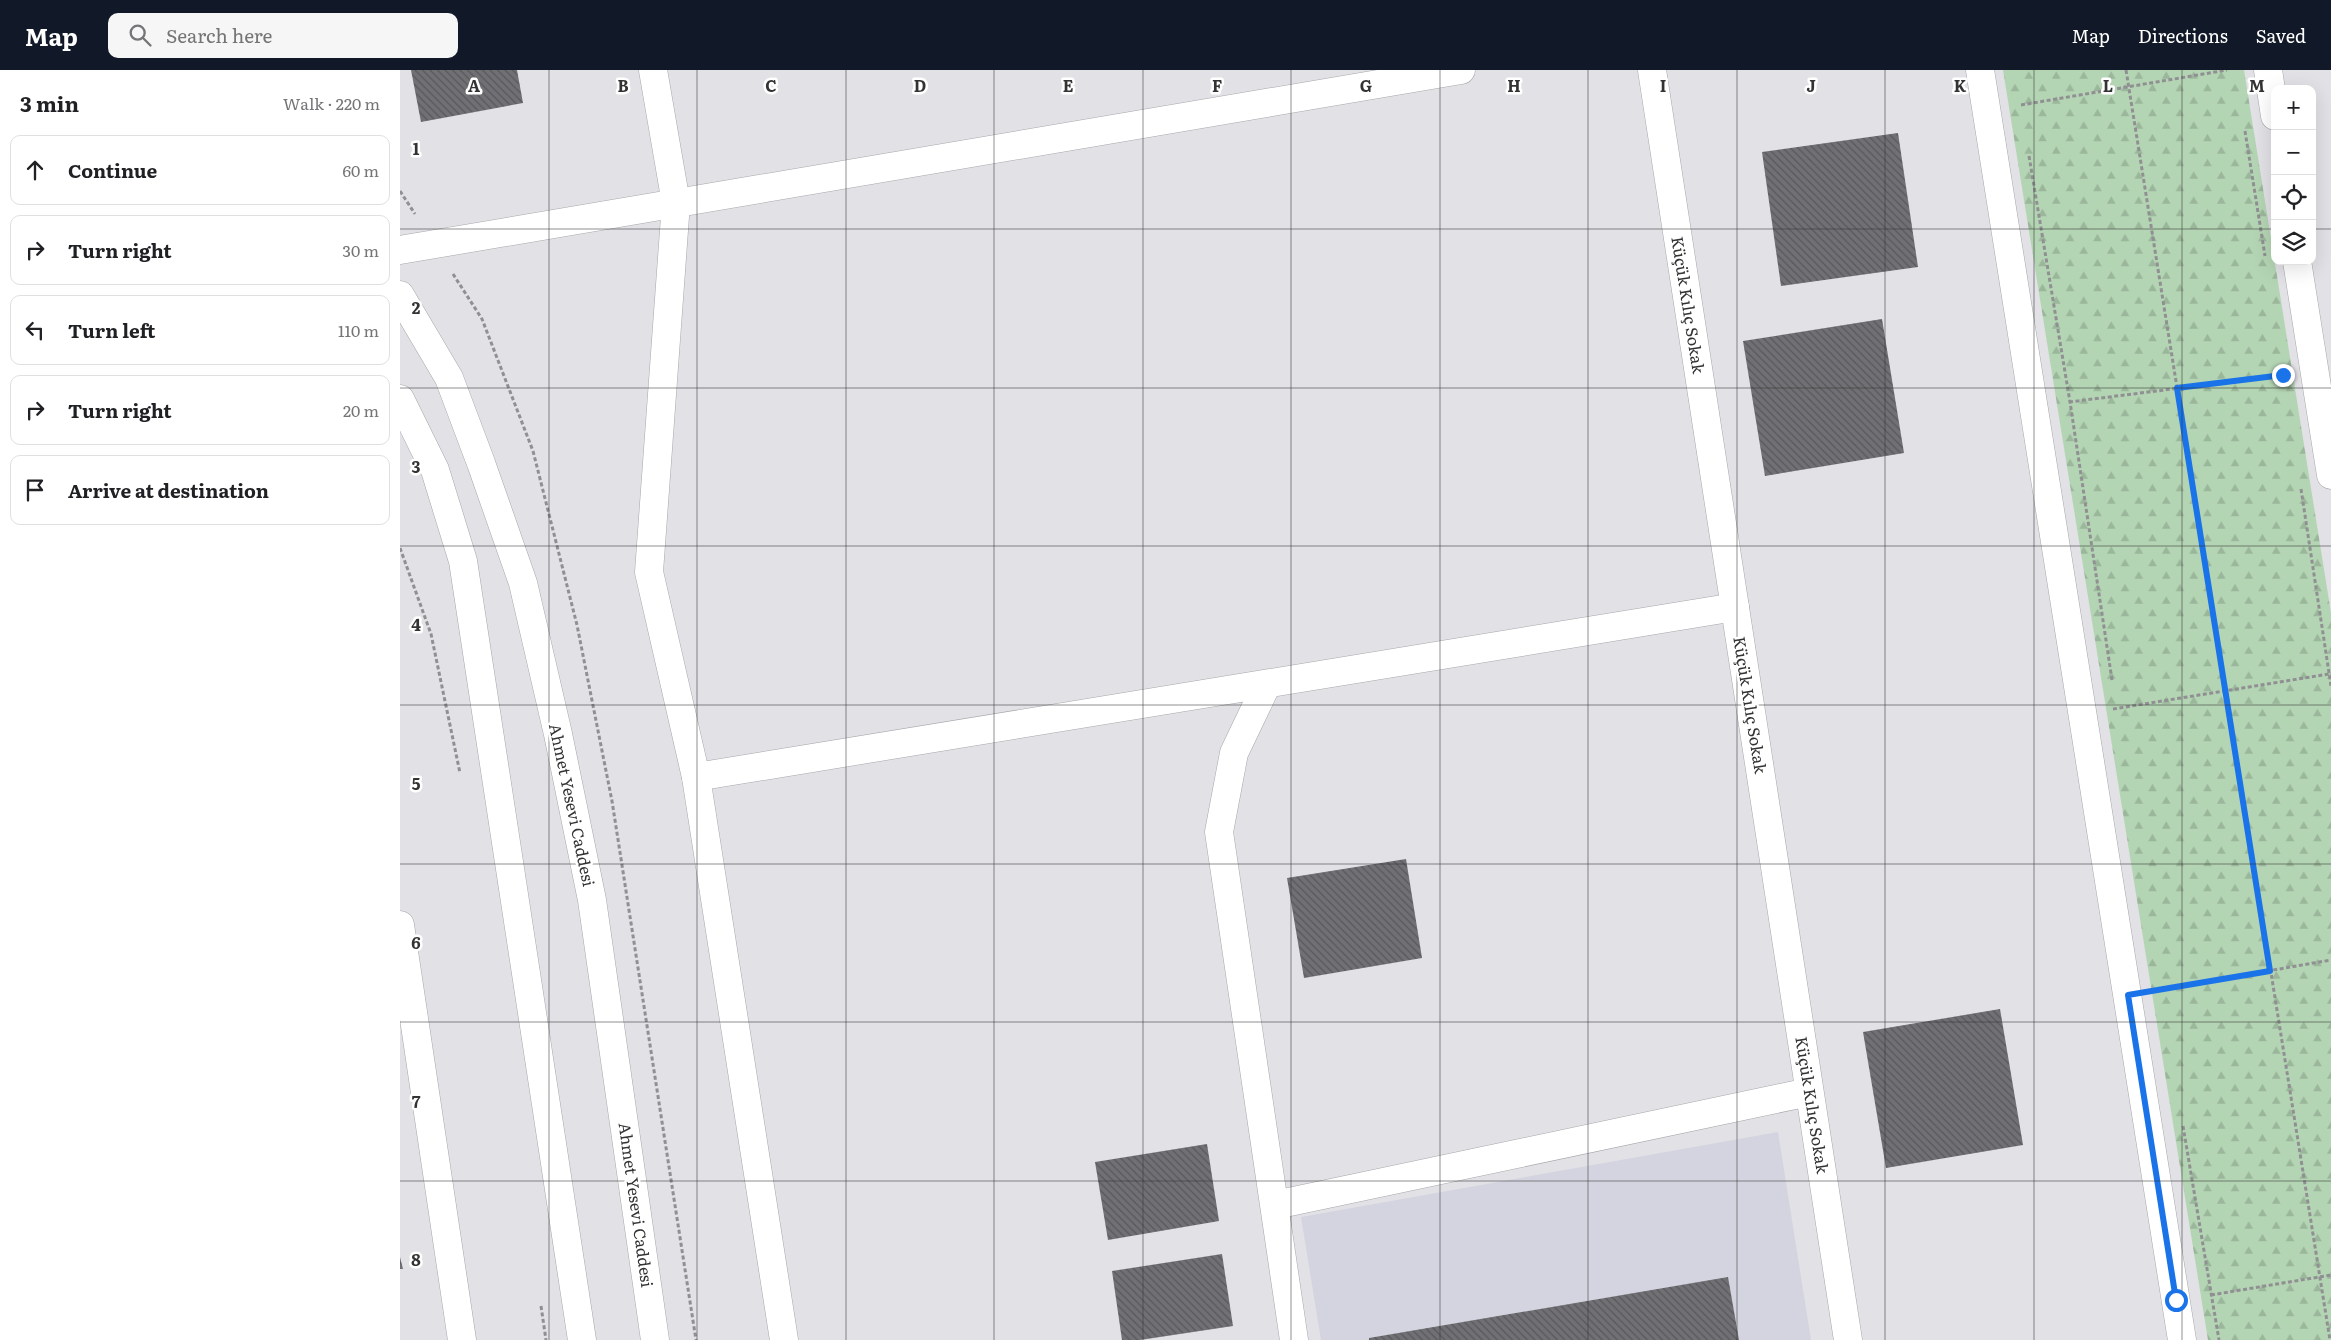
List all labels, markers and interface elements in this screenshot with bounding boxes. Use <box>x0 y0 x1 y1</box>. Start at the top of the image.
search box <box>108 13 458 58</box>
text: Map <box>25 18 78 53</box>
icon: search <box>126 21 154 49</box>
text: Search here <box>166 21 272 49</box>
text: Map <box>2072 22 2110 49</box>
text: Directions <box>2138 22 2228 49</box>
text: Saved <box>2256 22 2306 49</box>
text: A <box>468 73 480 97</box>
text: B <box>617 73 629 97</box>
text: C <box>765 73 777 97</box>
text: D <box>914 73 926 97</box>
text: E <box>1063 73 1074 97</box>
text: F <box>1212 73 1222 97</box>
text: G <box>1360 73 1372 97</box>
text: H <box>1507 73 1521 97</box>
text: I <box>1660 73 1666 97</box>
text: J <box>1806 73 1816 97</box>
text: K <box>1954 73 1967 97</box>
text: L <box>2103 73 2113 97</box>
text: M <box>2249 73 2265 97</box>
map controls <box>2271 85 2316 265</box>
button: + <box>2271 85 2316 130</box>
text: 3 min <box>20 87 79 118</box>
text: Walk · 220 m <box>283 91 380 115</box>
button: − <box>2271 130 2316 175</box>
text: 1 <box>413 136 420 160</box>
icon: ahead <box>21 156 49 184</box>
text: Continue <box>68 156 157 184</box>
text: 60 m <box>342 158 379 182</box>
button: locate <box>2271 175 2316 220</box>
button: layers <box>2271 220 2316 265</box>
street label: Küçük Kılıç Sokak <box>1666 235 1712 375</box>
icon: right <box>21 236 49 264</box>
text: Turn right <box>68 236 172 264</box>
text: 30 m <box>342 238 379 262</box>
text: 2 <box>412 295 421 319</box>
icon: left <box>21 316 49 344</box>
text: Turn left <box>68 316 155 344</box>
text: 110 m <box>338 318 379 342</box>
route end <box>2272 364 2295 387</box>
icon: right <box>21 396 49 424</box>
text: Turn right <box>68 396 172 424</box>
text: 20 m <box>343 398 379 422</box>
text: 3 <box>412 454 421 478</box>
icon: arrive <box>21 476 49 504</box>
text: Arrive at destination <box>68 476 269 504</box>
text: 4 <box>411 612 421 636</box>
street label: Küçük Kılıç Sokak <box>1728 635 1774 775</box>
street label: Ahmet Yesevi Caddesi <box>544 721 602 889</box>
text: 5 <box>412 771 421 795</box>
text: 6 <box>411 930 421 954</box>
street label: Küçük Kılıç Sokak <box>1790 1035 1836 1175</box>
text: 7 <box>412 1089 421 1113</box>
street label: Ahmet Yesevi Caddesi <box>614 1121 660 1289</box>
text: 8 <box>411 1247 421 1271</box>
route start <box>2165 1289 2188 1312</box>

